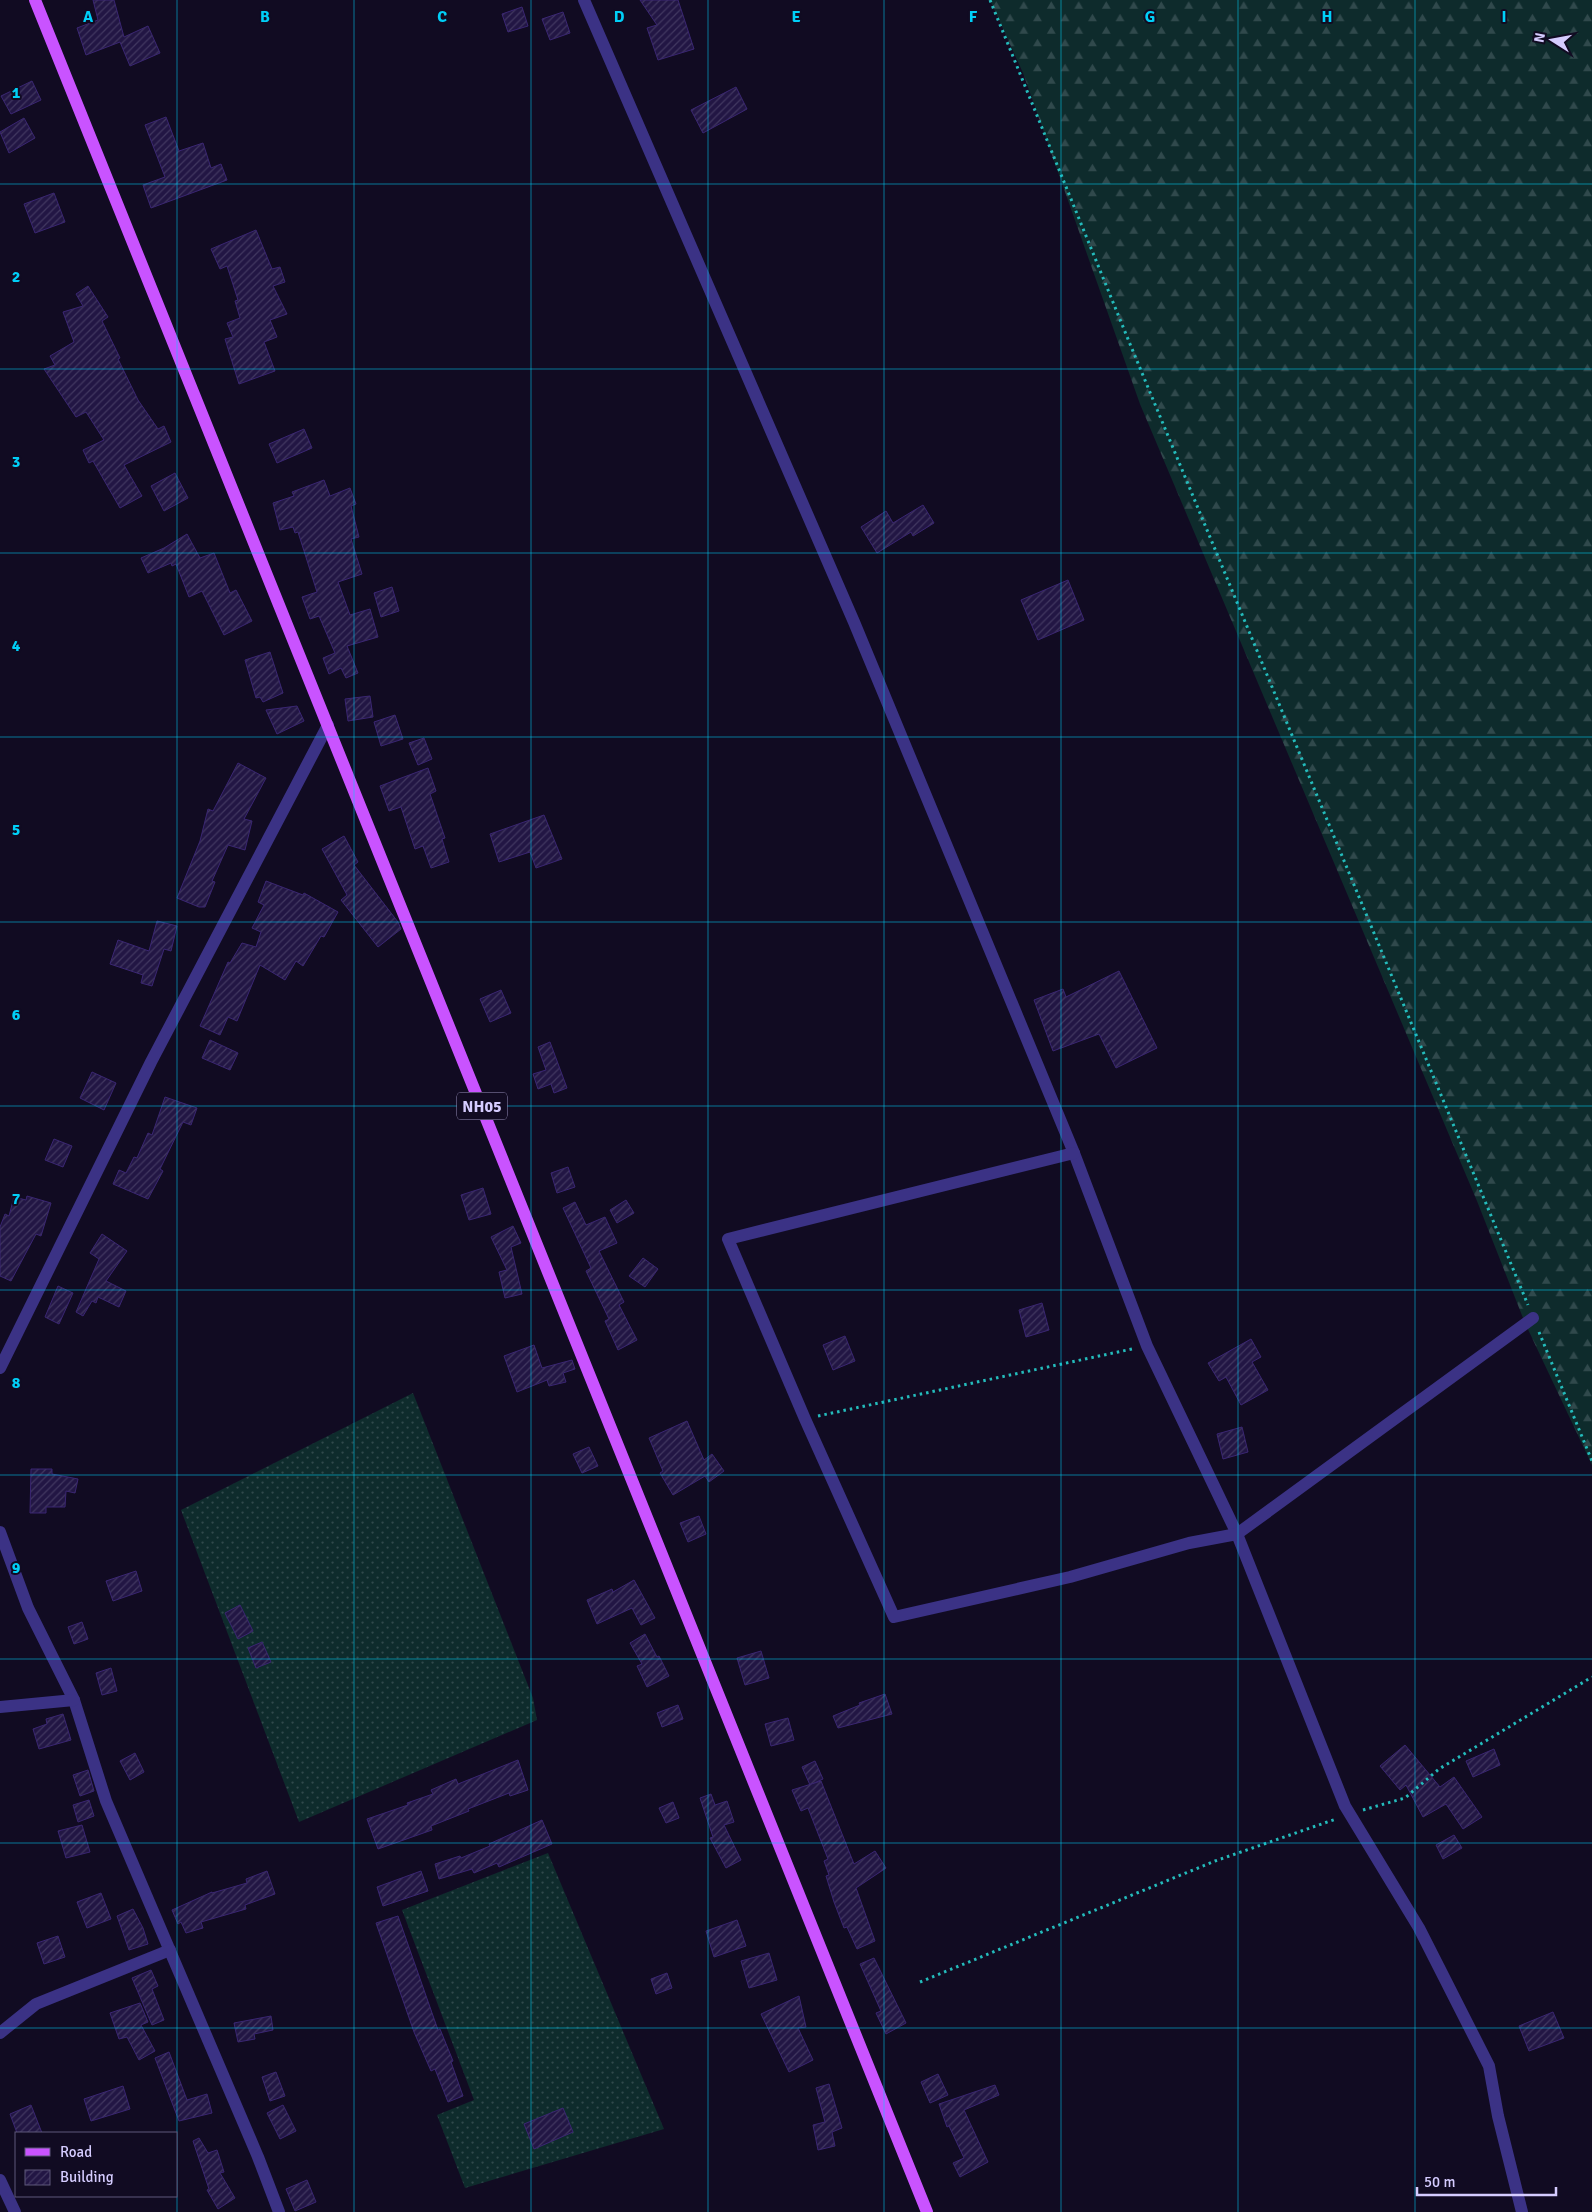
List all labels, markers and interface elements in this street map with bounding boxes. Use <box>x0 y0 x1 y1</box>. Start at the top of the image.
text: A <box>83 7 94 27</box>
text: B <box>260 7 270 27</box>
text: C <box>437 7 447 27</box>
text: D <box>614 7 625 27</box>
text: E <box>791 7 801 27</box>
text: F <box>969 7 978 27</box>
text: G <box>1145 7 1155 27</box>
text: H <box>1322 7 1332 27</box>
text: I <box>1501 7 1507 27</box>
north arrow <box>1527 15 1577 65</box>
text: N <box>1530 31 1549 44</box>
text: 1 <box>12 83 21 103</box>
text: 2 <box>12 267 20 287</box>
text: 3 <box>12 452 20 472</box>
text: 4 <box>12 636 21 656</box>
text: 5 <box>12 820 20 840</box>
text: 6 <box>12 1005 21 1025</box>
road number: NH05 <box>457 1092 507 1120</box>
text: 7 <box>12 1189 21 1209</box>
text: 8 <box>12 1373 21 1393</box>
text: 9 <box>12 1558 21 1578</box>
legend <box>15 2132 178 2197</box>
text: Road <box>60 2143 92 2161</box>
scale bar <box>1417 2164 1556 2196</box>
text: Building <box>60 2168 114 2186</box>
text: 50 m <box>1424 2173 1455 2191</box>

